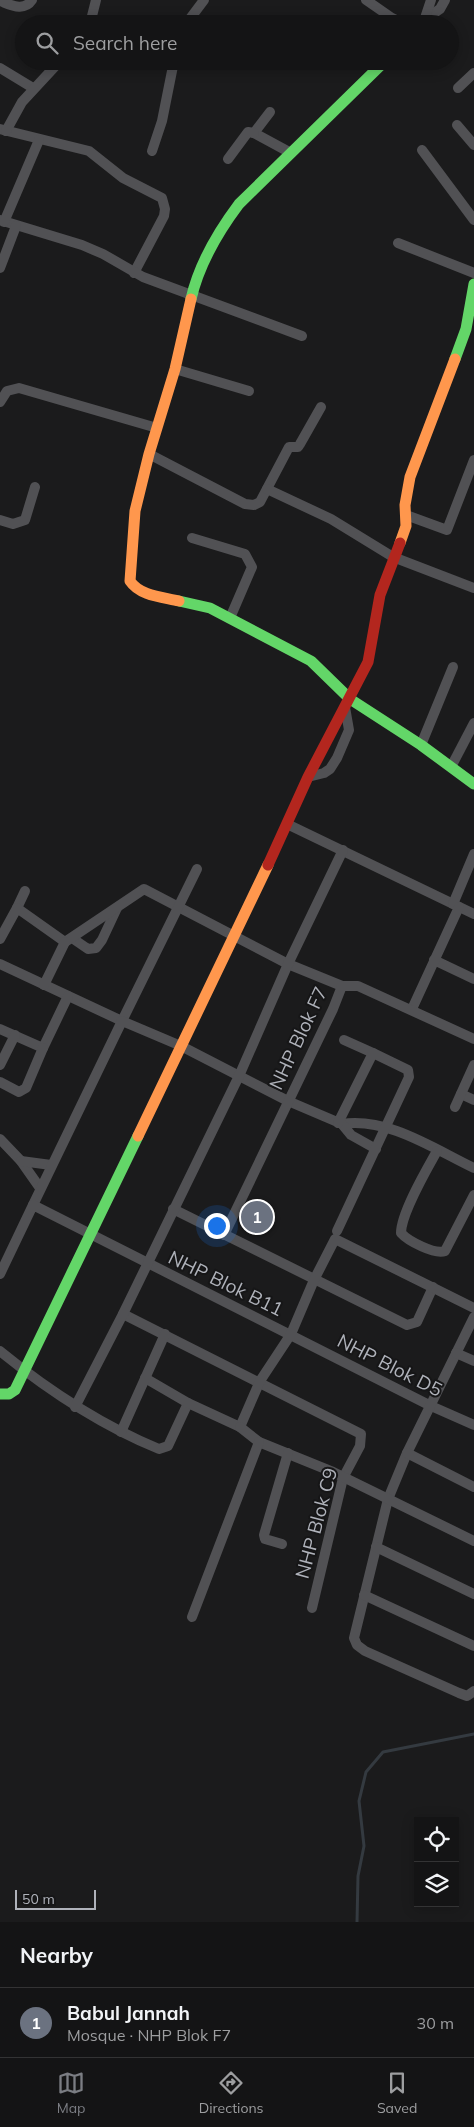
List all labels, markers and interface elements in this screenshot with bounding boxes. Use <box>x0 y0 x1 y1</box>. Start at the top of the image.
search box <box>15 15 459 70</box>
icon: search <box>33 29 61 57</box>
text: Search here <box>73 31 177 55</box>
street label: NHP Blok F7 <box>264 983 332 1093</box>
pin: 1 <box>241 1198 273 1236</box>
your location <box>204 1213 230 1239</box>
street label: NHP Blok B11 <box>165 1245 287 1321</box>
street label: NHP Blok D5 <box>333 1328 447 1402</box>
street label: NHP Blok C9 <box>290 1465 342 1581</box>
map controls <box>414 1817 459 1907</box>
button: locate <box>414 1817 459 1862</box>
button: layers <box>414 1862 459 1907</box>
scale bar <box>15 1887 96 1910</box>
text: 50 m <box>22 1890 55 1908</box>
text: Nearby <box>20 1942 93 1968</box>
text: Babul Jannah <box>67 2001 190 2025</box>
text: 1 <box>31 2013 41 2033</box>
text: 30 m <box>417 2013 454 2033</box>
text: Mosque · NHP Blok F7 <box>67 2025 231 2045</box>
tab: Map <box>57 2069 85 2117</box>
tab: Directions <box>199 2069 264 2117</box>
tab: Saved <box>377 2069 417 2117</box>

